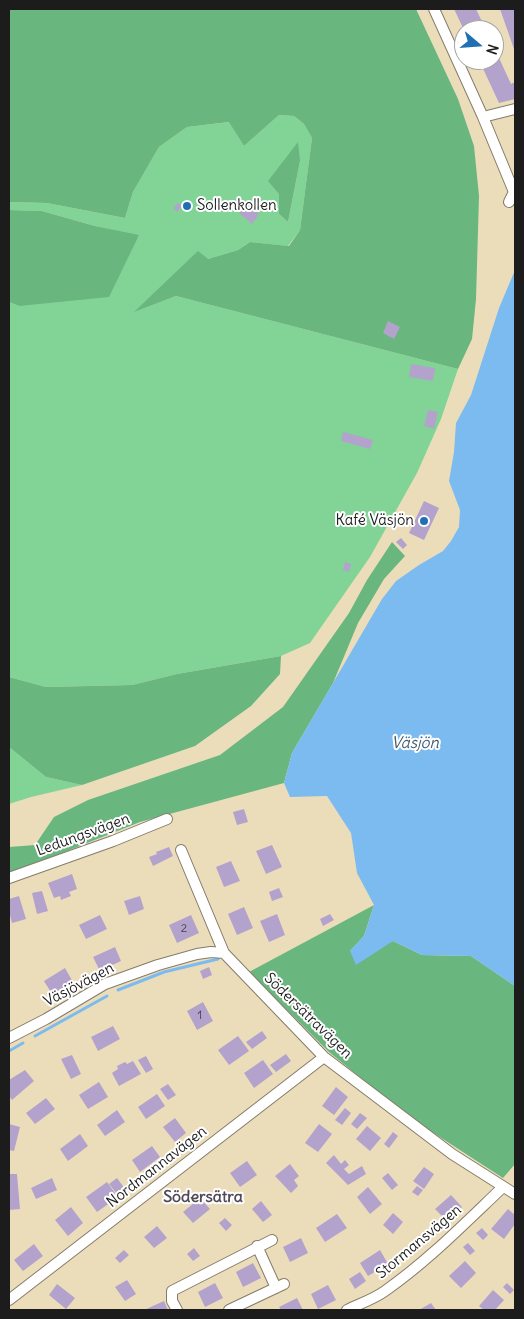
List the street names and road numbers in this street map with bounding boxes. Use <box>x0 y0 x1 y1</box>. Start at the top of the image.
street label: Ledungsvägen <box>34 810 132 860</box>
street label: Väsjövägen <box>41 959 117 1011</box>
street label: Södersätravägen <box>260 969 356 1063</box>
street label: Nordmannavägen <box>103 1122 211 1212</box>
street label: Stormansvägen <box>373 1201 465 1283</box>

